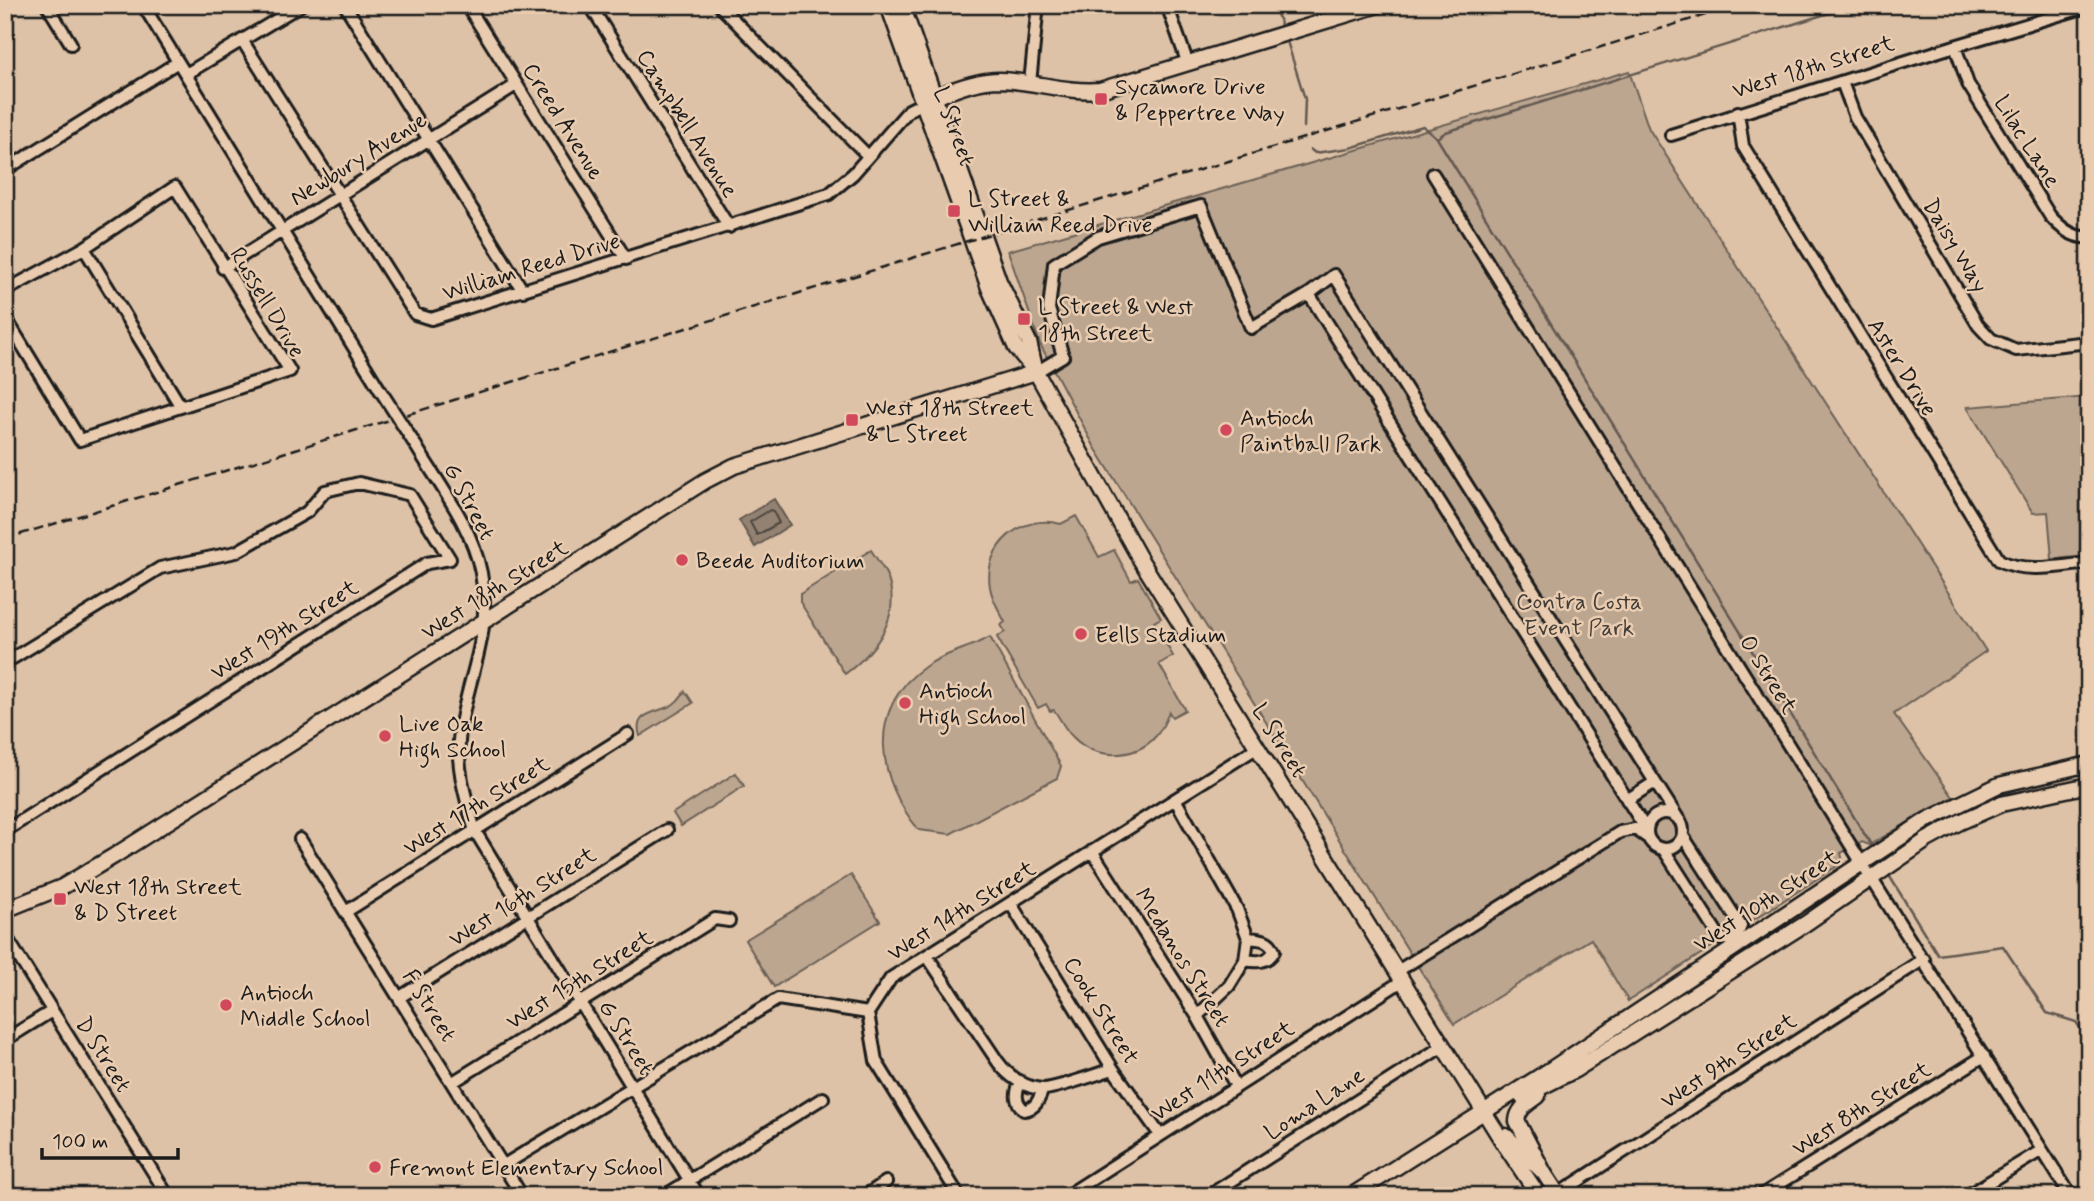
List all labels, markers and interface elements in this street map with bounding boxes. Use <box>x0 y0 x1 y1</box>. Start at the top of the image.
street label: West 18th Street <box>1729 29 1899 107</box>
street label: Campbell Avenue <box>629 44 744 204</box>
street label: Creed Avenue <box>514 58 610 186</box>
place label: Sycamore Drive & Peppertree Way <box>1115 73 1285 129</box>
street label: L Street <box>925 83 981 170</box>
street label: Lilac Lane <box>1986 90 2066 194</box>
marker: Sycamore Drive & Peppertree Way <box>1093 91 1109 107</box>
street label: Newbury Avenue <box>285 106 433 214</box>
place label: L Street & William Reed Drive <box>968 185 1152 241</box>
street label: Daisy Way <box>1915 193 1994 299</box>
marker: L Street & William Reed Drive <box>946 203 962 219</box>
street label: William Reed Drive <box>439 227 624 309</box>
street label: Russell Drive <box>222 242 311 364</box>
place label: L Street & West 18th Street <box>1038 293 1193 349</box>
marker: L Street & West 18th Street <box>1016 311 1032 327</box>
street label: Aster Drive <box>1859 313 1943 423</box>
place label: West 18th Street & L Street <box>866 394 1034 450</box>
place label: Antioch Paintball Park <box>1240 404 1381 460</box>
marker: West 18th Street & L Street <box>844 412 860 428</box>
marker: Antioch Paintball Park <box>1218 422 1234 438</box>
street label: G Street <box>435 458 501 546</box>
street label: West 18th Street <box>416 533 575 648</box>
place label: Beede Auditorium <box>696 547 865 577</box>
marker: Beede Auditorium <box>674 552 690 568</box>
street label: West 19th Street <box>206 573 365 688</box>
park label: Contra Costa Event Park <box>1516 588 1642 644</box>
place label: Eells Stadium <box>1095 621 1226 651</box>
marker: Eells Stadium <box>1073 626 1089 642</box>
street label: O Street <box>1731 630 1803 721</box>
place label: Antioch High School <box>919 677 1026 735</box>
marker: Antioch High School <box>897 695 913 711</box>
street label: L Street <box>1244 698 1313 784</box>
place label: Live Oak High School <box>399 710 506 768</box>
marker: Live Oak High School <box>377 728 393 744</box>
street label: West 17th Street <box>398 750 556 864</box>
street label: West 16th Street <box>444 840 603 955</box>
street label: West 10th Street <box>1688 843 1846 960</box>
street label: West 14th Street <box>882 854 1042 969</box>
place label: West 18th Street & D Street <box>74 873 242 929</box>
street label: Medanos Street <box>1127 883 1236 1033</box>
marker: West 18th Street & D Street <box>52 891 68 907</box>
street label: West 15th Street <box>501 923 659 1038</box>
street label: Cook Street <box>1055 952 1145 1070</box>
street label: F Street <box>394 964 462 1048</box>
place label: Antioch Middle School <box>240 979 370 1035</box>
street label: G Street <box>591 995 660 1081</box>
marker: Antioch Middle School <box>218 997 234 1013</box>
street label: West 9th Street <box>1655 1006 1803 1117</box>
street label: D Street <box>67 1012 137 1099</box>
street label: West 11th Street <box>1146 1014 1301 1129</box>
street label: West 8th Street <box>1787 1055 1937 1164</box>
street label: Loma Lane <box>1259 1061 1371 1148</box>
scale bar <box>42 1117 178 1161</box>
text: 100 m <box>52 1128 108 1156</box>
place label: Fremont Elementary School <box>389 1154 663 1184</box>
marker: Fremont Elementary School <box>367 1159 383 1175</box>

